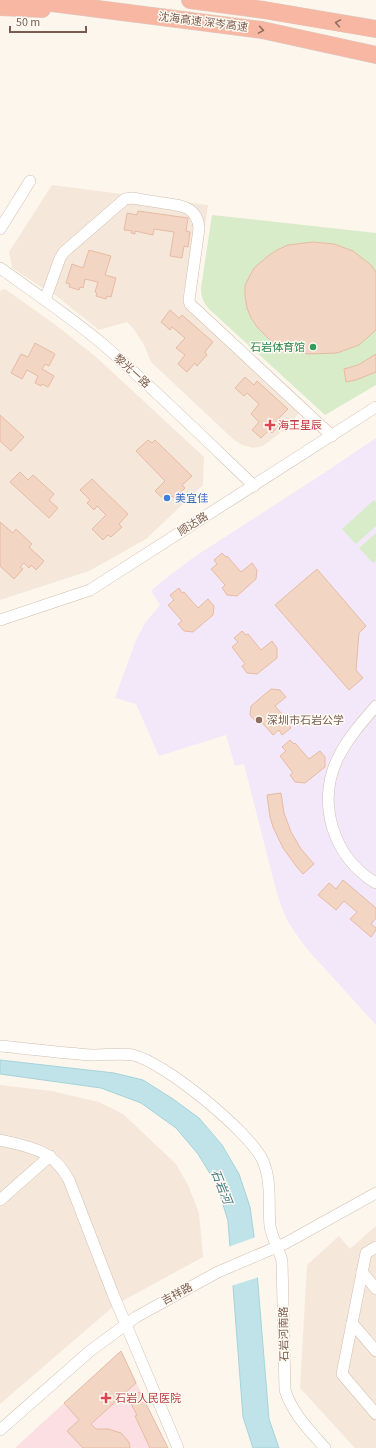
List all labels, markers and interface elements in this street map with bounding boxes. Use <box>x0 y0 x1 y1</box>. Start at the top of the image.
scale bar <box>10 8 86 34</box>
street label: 沈海高速 深岑高速 <box>157 9 249 35</box>
text: 50 m <box>16 14 40 31</box>
one-way arrow <box>334 19 341 27</box>
one-way arrow <box>258 25 264 34</box>
place label: 石岩体育馆 <box>250 340 305 355</box>
marker: 石岩体育馆 <box>308 342 318 352</box>
street label: 黎光一路 <box>111 351 153 391</box>
place label: 海王星辰 <box>278 418 322 433</box>
marker: 海王星辰 <box>265 420 275 430</box>
place label: 美宜佳 <box>175 491 208 506</box>
marker: 美宜佳 <box>162 493 172 503</box>
street label: 顺达路 <box>175 509 211 539</box>
place label: 深圳市石岩公学 <box>267 713 344 728</box>
marker: 深圳市石岩公学 <box>254 715 264 725</box>
water label: 石岩河 <box>206 1167 236 1209</box>
street label: 吉祥路 <box>159 1280 195 1308</box>
street label: 石岩河南路 <box>276 1306 292 1362</box>
place label: 石岩人民医院 <box>115 1391 181 1406</box>
marker: 石岩人民医院 <box>100 1392 112 1404</box>

